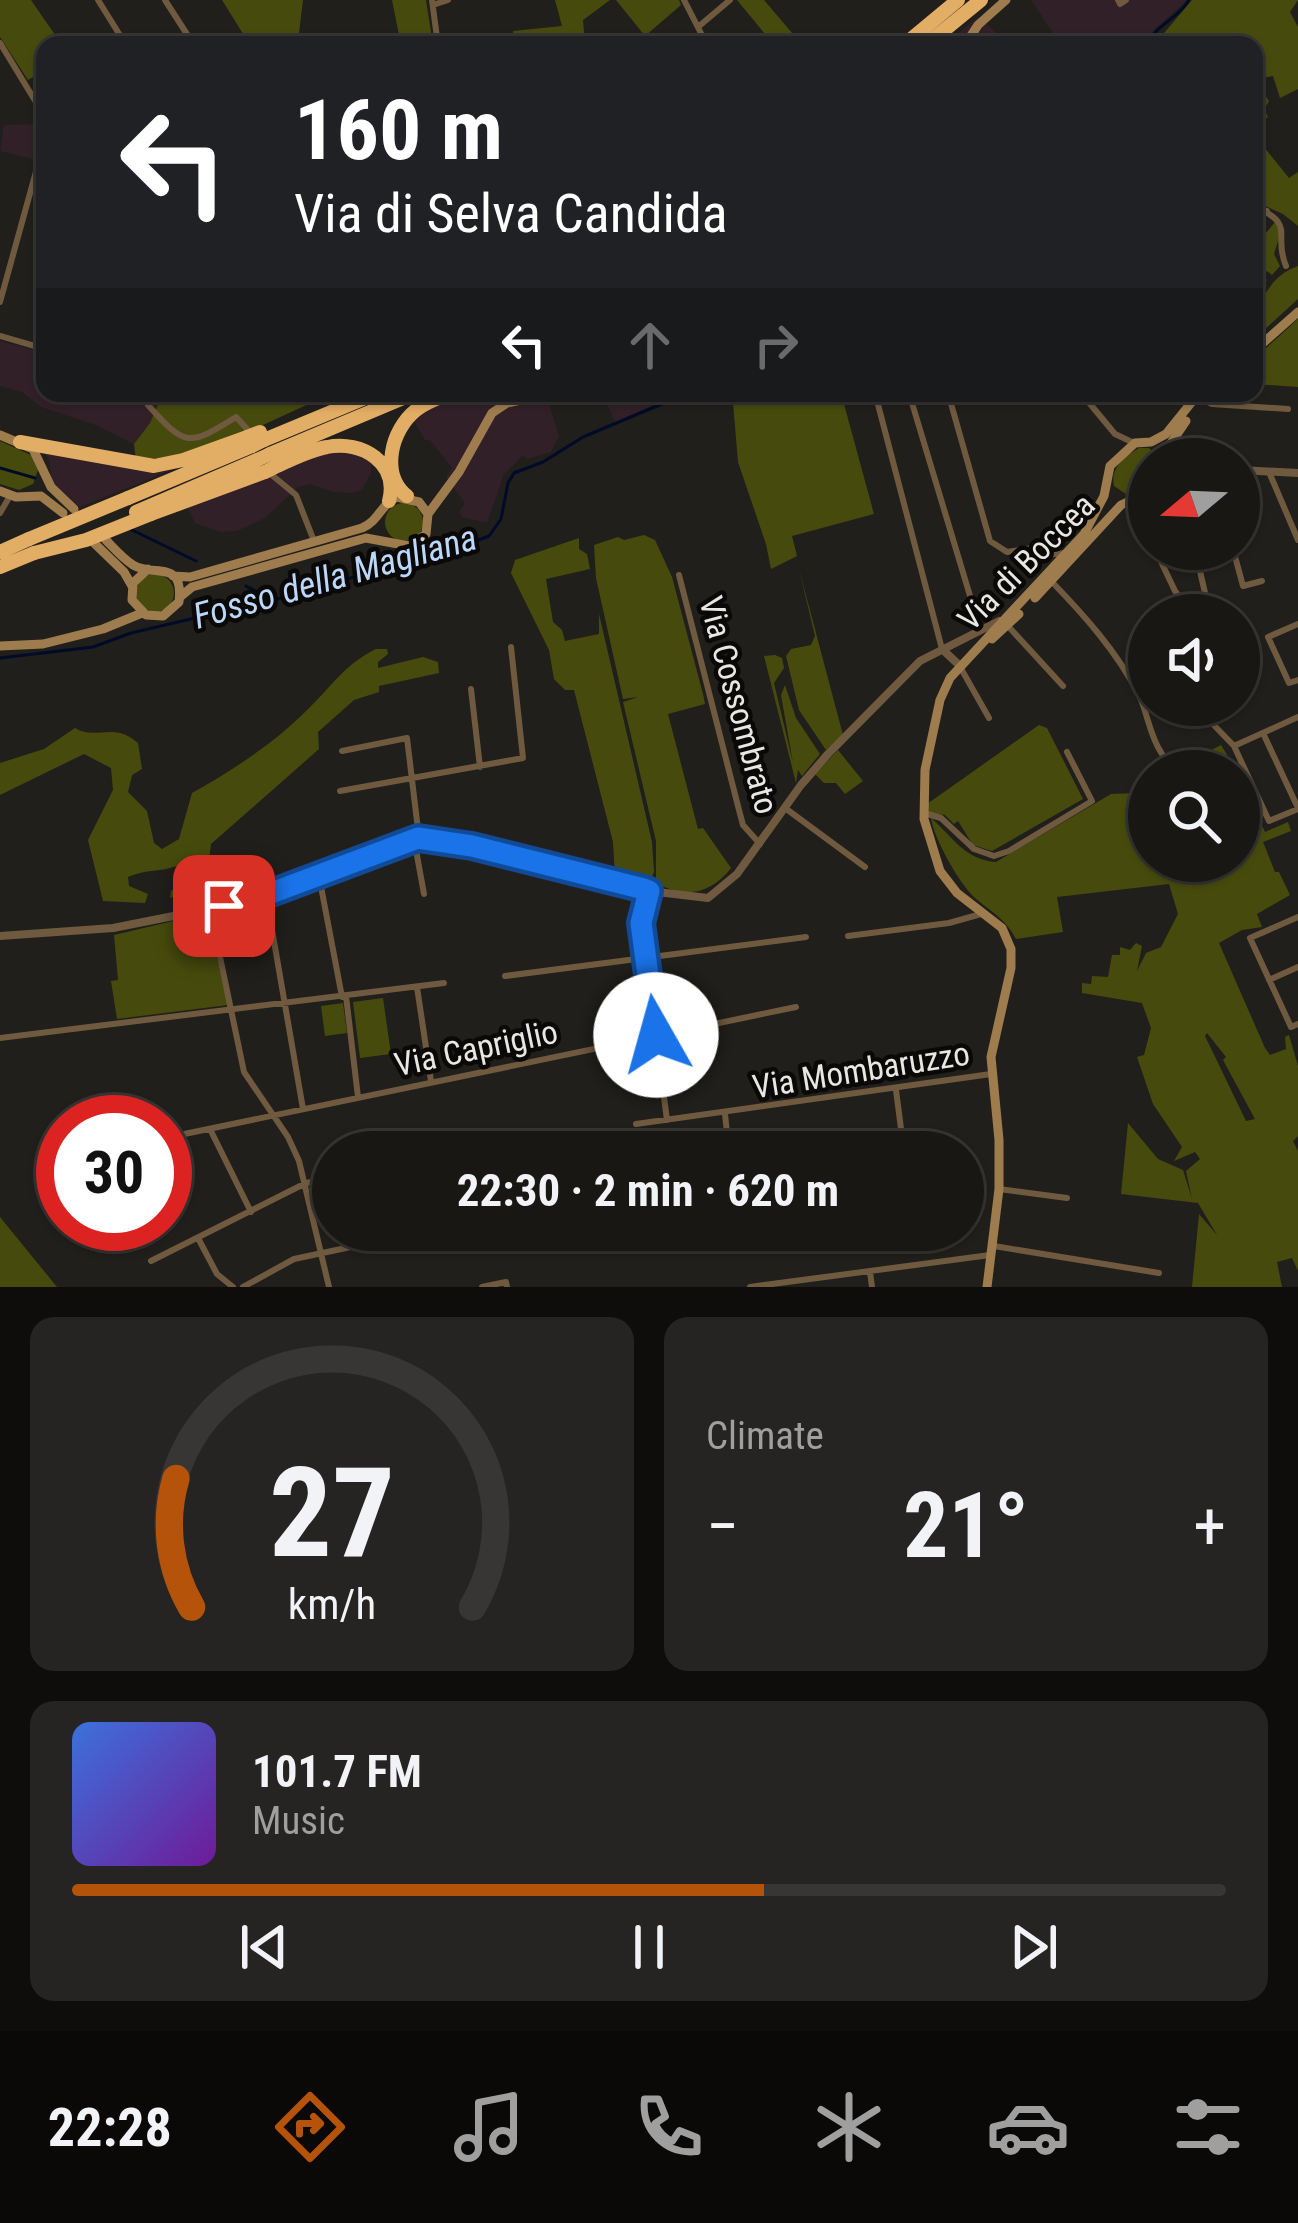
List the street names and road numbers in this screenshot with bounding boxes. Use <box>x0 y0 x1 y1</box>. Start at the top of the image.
street label: Via di Boccea <box>950 486 1102 638</box>
street label: Via Cossombrato <box>691 592 787 818</box>
street label: Via Capriglio <box>391 1012 561 1084</box>
street label: Via Mombaruzzo <box>750 1034 972 1106</box>

